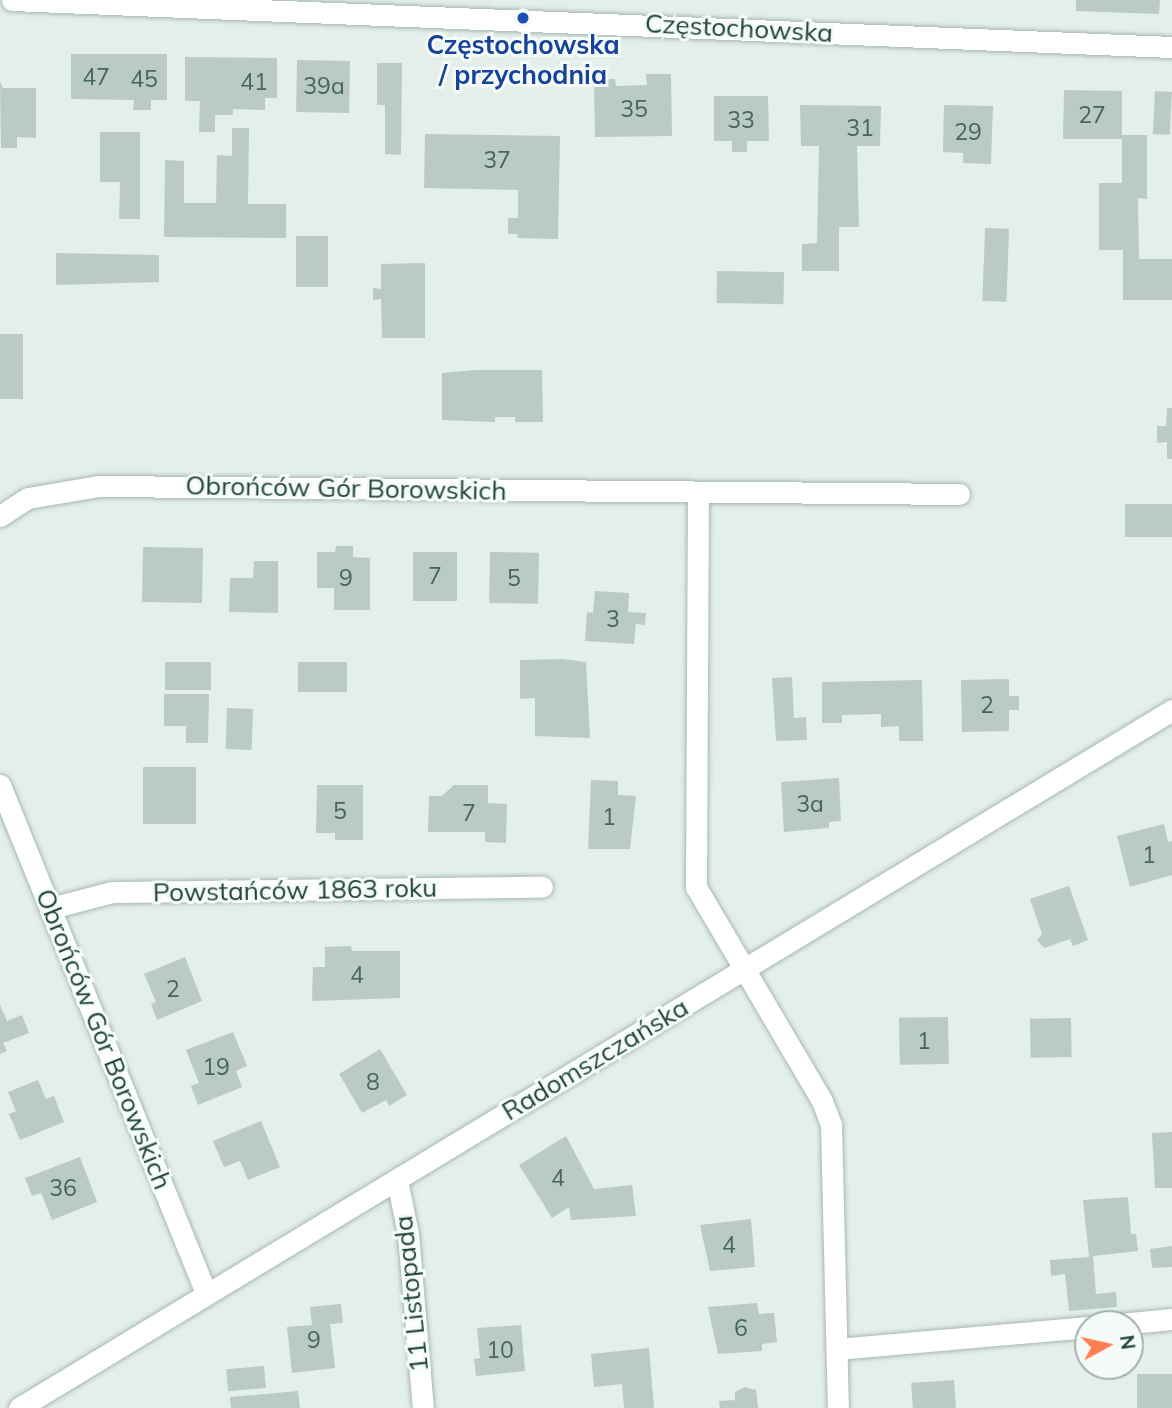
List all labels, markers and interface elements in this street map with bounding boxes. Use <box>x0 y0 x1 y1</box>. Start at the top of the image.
street label: Częstochowska <box>644 7 834 49</box>
marker: Częstochowska / przychodnia <box>515 10 531 26</box>
place label: Częstochowska / przychodnia <box>427 29 619 90</box>
house number: 47 <box>82 63 110 91</box>
house number: 45 <box>130 65 158 93</box>
house number: 41 <box>240 68 268 96</box>
house number: 39a <box>303 72 345 100</box>
house number: 35 <box>620 95 648 123</box>
house number: 27 <box>1078 101 1106 129</box>
house number: 33 <box>727 106 755 134</box>
house number: 31 <box>846 114 874 142</box>
house number: 29 <box>954 118 982 146</box>
house number: 37 <box>483 146 511 174</box>
street label: Obrońców Gór Borowskich <box>185 470 507 506</box>
house number: 7 <box>428 562 442 590</box>
house number: 9 <box>339 564 353 592</box>
house number: 5 <box>507 564 521 592</box>
house number: 3 <box>606 605 620 633</box>
house number: 2 <box>980 691 994 719</box>
house number: 3a <box>796 790 824 818</box>
house number: 5 <box>333 797 347 825</box>
house number: 7 <box>462 799 476 827</box>
house number: 1 <box>602 803 616 831</box>
house number: 1 <box>1142 841 1156 869</box>
street label: Powstańców 1863 roku <box>153 872 437 908</box>
street label: Obrońców Gór Borowskich <box>29 884 179 1194</box>
house number: 4 <box>350 961 364 989</box>
house number: 2 <box>166 975 180 1003</box>
street label: Radomszczańska <box>496 991 694 1127</box>
house number: 1 <box>917 1027 931 1055</box>
house number: 19 <box>202 1053 230 1081</box>
house number: 8 <box>366 1068 380 1096</box>
house number: 4 <box>551 1164 565 1192</box>
house number: 36 <box>49 1174 77 1202</box>
street label: 11 Listopada <box>387 1214 435 1374</box>
house number: 4 <box>722 1231 736 1259</box>
north arrow <box>1074 1310 1144 1380</box>
house number: 6 <box>734 1314 748 1342</box>
house number: 9 <box>307 1326 321 1354</box>
text: N <box>1115 1334 1141 1351</box>
house number: 10 <box>486 1336 514 1364</box>

